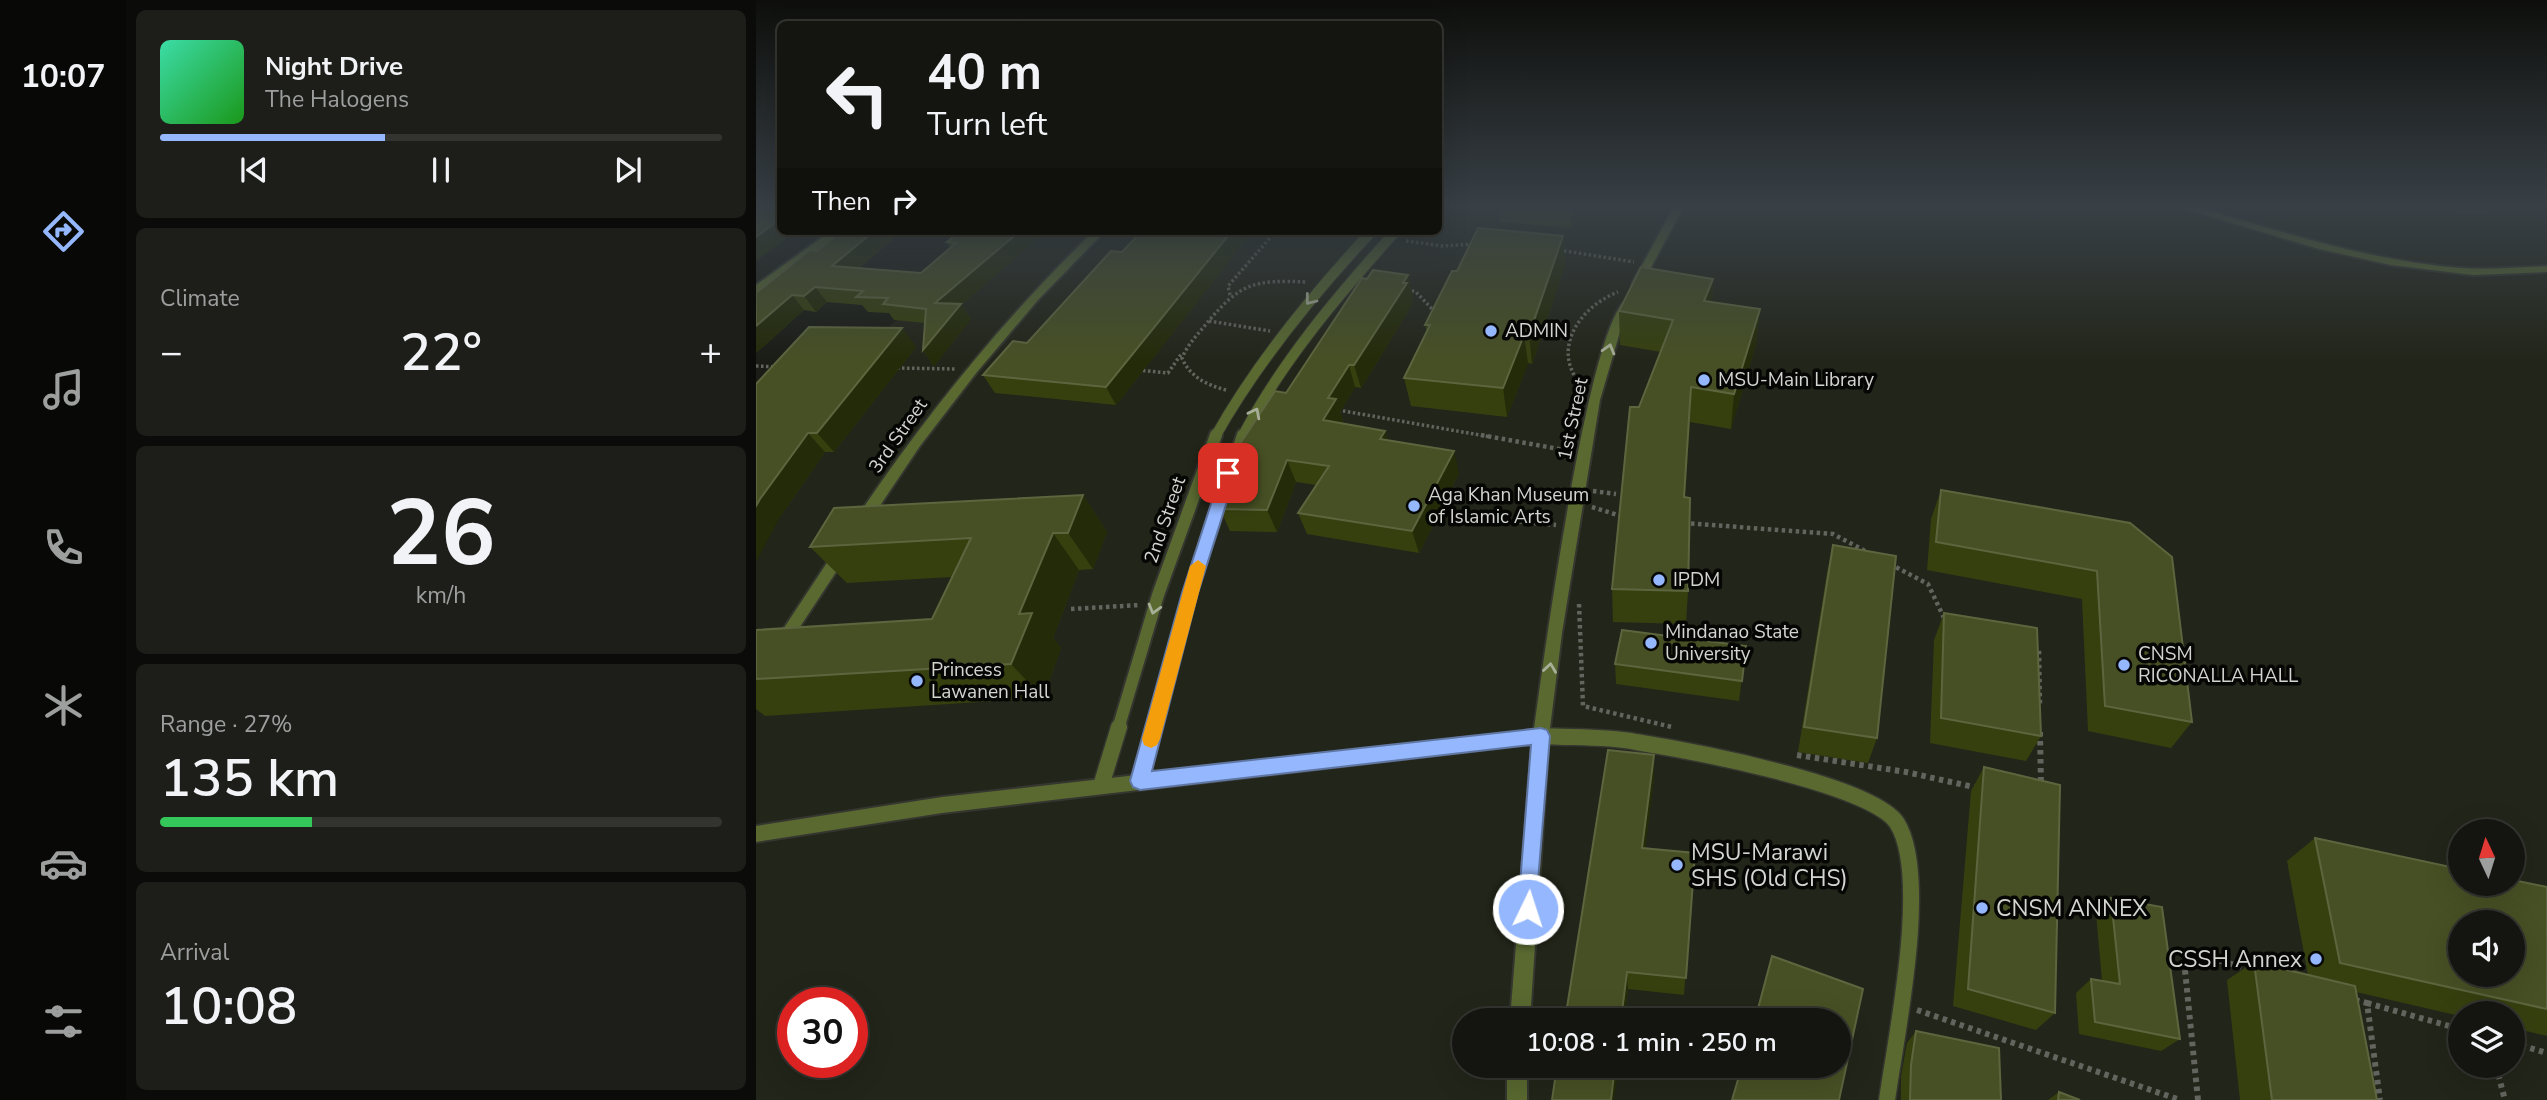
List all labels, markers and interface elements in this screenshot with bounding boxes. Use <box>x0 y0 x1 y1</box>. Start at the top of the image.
text: 40 m <box>927 39 1042 106</box>
text: Night Drive <box>265 49 403 84</box>
icon: left <box>812 49 903 140</box>
text: 10:07 <box>21 55 105 98</box>
text: The Halogens <box>265 84 409 115</box>
text: Turn left <box>927 103 1047 146</box>
icon: previous <box>235 151 273 189</box>
icon: pause <box>422 151 460 189</box>
icon: next <box>609 151 647 189</box>
icon: right <box>885 182 923 220</box>
text: Then <box>812 184 871 219</box>
icon: directions <box>39 207 88 256</box>
text: Climate <box>160 283 240 314</box>
one-way arrow <box>1306 292 1319 305</box>
text: 22° <box>400 317 482 388</box>
place label: ADMIN <box>1505 318 1568 344</box>
marker: ADMIN <box>1483 323 1499 339</box>
text: − <box>160 327 183 378</box>
text: + <box>699 327 722 378</box>
one-way arrow <box>1601 343 1616 355</box>
icon: music <box>39 365 88 414</box>
place label: MSU-Main Library <box>1718 367 1874 393</box>
marker: MSU-Main Library <box>1696 372 1712 388</box>
street label: 1st Street <box>1552 375 1595 463</box>
street label: 3rd Street <box>863 393 933 479</box>
one-way arrow <box>1247 408 1260 420</box>
pin <box>1198 443 1258 503</box>
icon: arrive <box>1209 454 1247 492</box>
text: 26 <box>386 472 496 596</box>
street label: 2nd Street <box>1138 473 1192 567</box>
place label: Aga Khan Museum of Islamic Arts <box>1428 482 1589 530</box>
marker: Aga Khan Museum of Islamic Arts <box>1406 498 1422 514</box>
icon: phone <box>39 523 88 572</box>
place label: IPDM <box>1673 567 1720 593</box>
marker: IPDM <box>1651 572 1667 588</box>
text: km/h <box>416 580 466 611</box>
one-way arrow <box>1147 603 1162 615</box>
place label: Mindanao State University <box>1665 619 1799 667</box>
marker: Mindanao State University <box>1643 635 1659 651</box>
place label: CNSM RICONALLA HALL <box>2138 641 2299 689</box>
place label: Princess Lawanen Hall <box>931 657 1050 705</box>
marker: CNSM RICONALLA HALL <box>2116 657 2132 673</box>
one-way arrow <box>1542 662 1557 674</box>
marker: Princess Lawanen Hall <box>909 673 925 689</box>
icon: climate <box>39 681 88 730</box>
text: Range · 27% <box>160 709 292 740</box>
text: 135 km <box>160 743 339 814</box>
north arrow <box>2448 819 2525 896</box>
map controls <box>2448 819 2525 1078</box>
place label: MSU-Marawi SHS (Old CHS) <box>1691 837 1848 894</box>
icon: car <box>39 839 88 888</box>
marker: MSU-Marawi SHS (Old CHS) <box>1669 857 1685 873</box>
position arrow <box>1491 872 1565 946</box>
place label: CNSM ANNEX <box>1996 893 2147 924</box>
marker: CNSM ANNEX <box>1974 900 1990 916</box>
button: sound <box>2448 910 2525 987</box>
text: Arrival <box>160 937 229 968</box>
place label: CSSH Annex <box>2168 944 2302 975</box>
marker: CSSH Annex <box>2308 951 2324 967</box>
text: 10:08 <box>160 971 297 1042</box>
speed limit sign: 30 <box>777 987 868 1078</box>
icon: filters <box>39 997 88 1046</box>
button: layers <box>2448 1001 2525 1078</box>
text: 10:08 · 1 min · 250 m <box>1526 1025 1777 1060</box>

